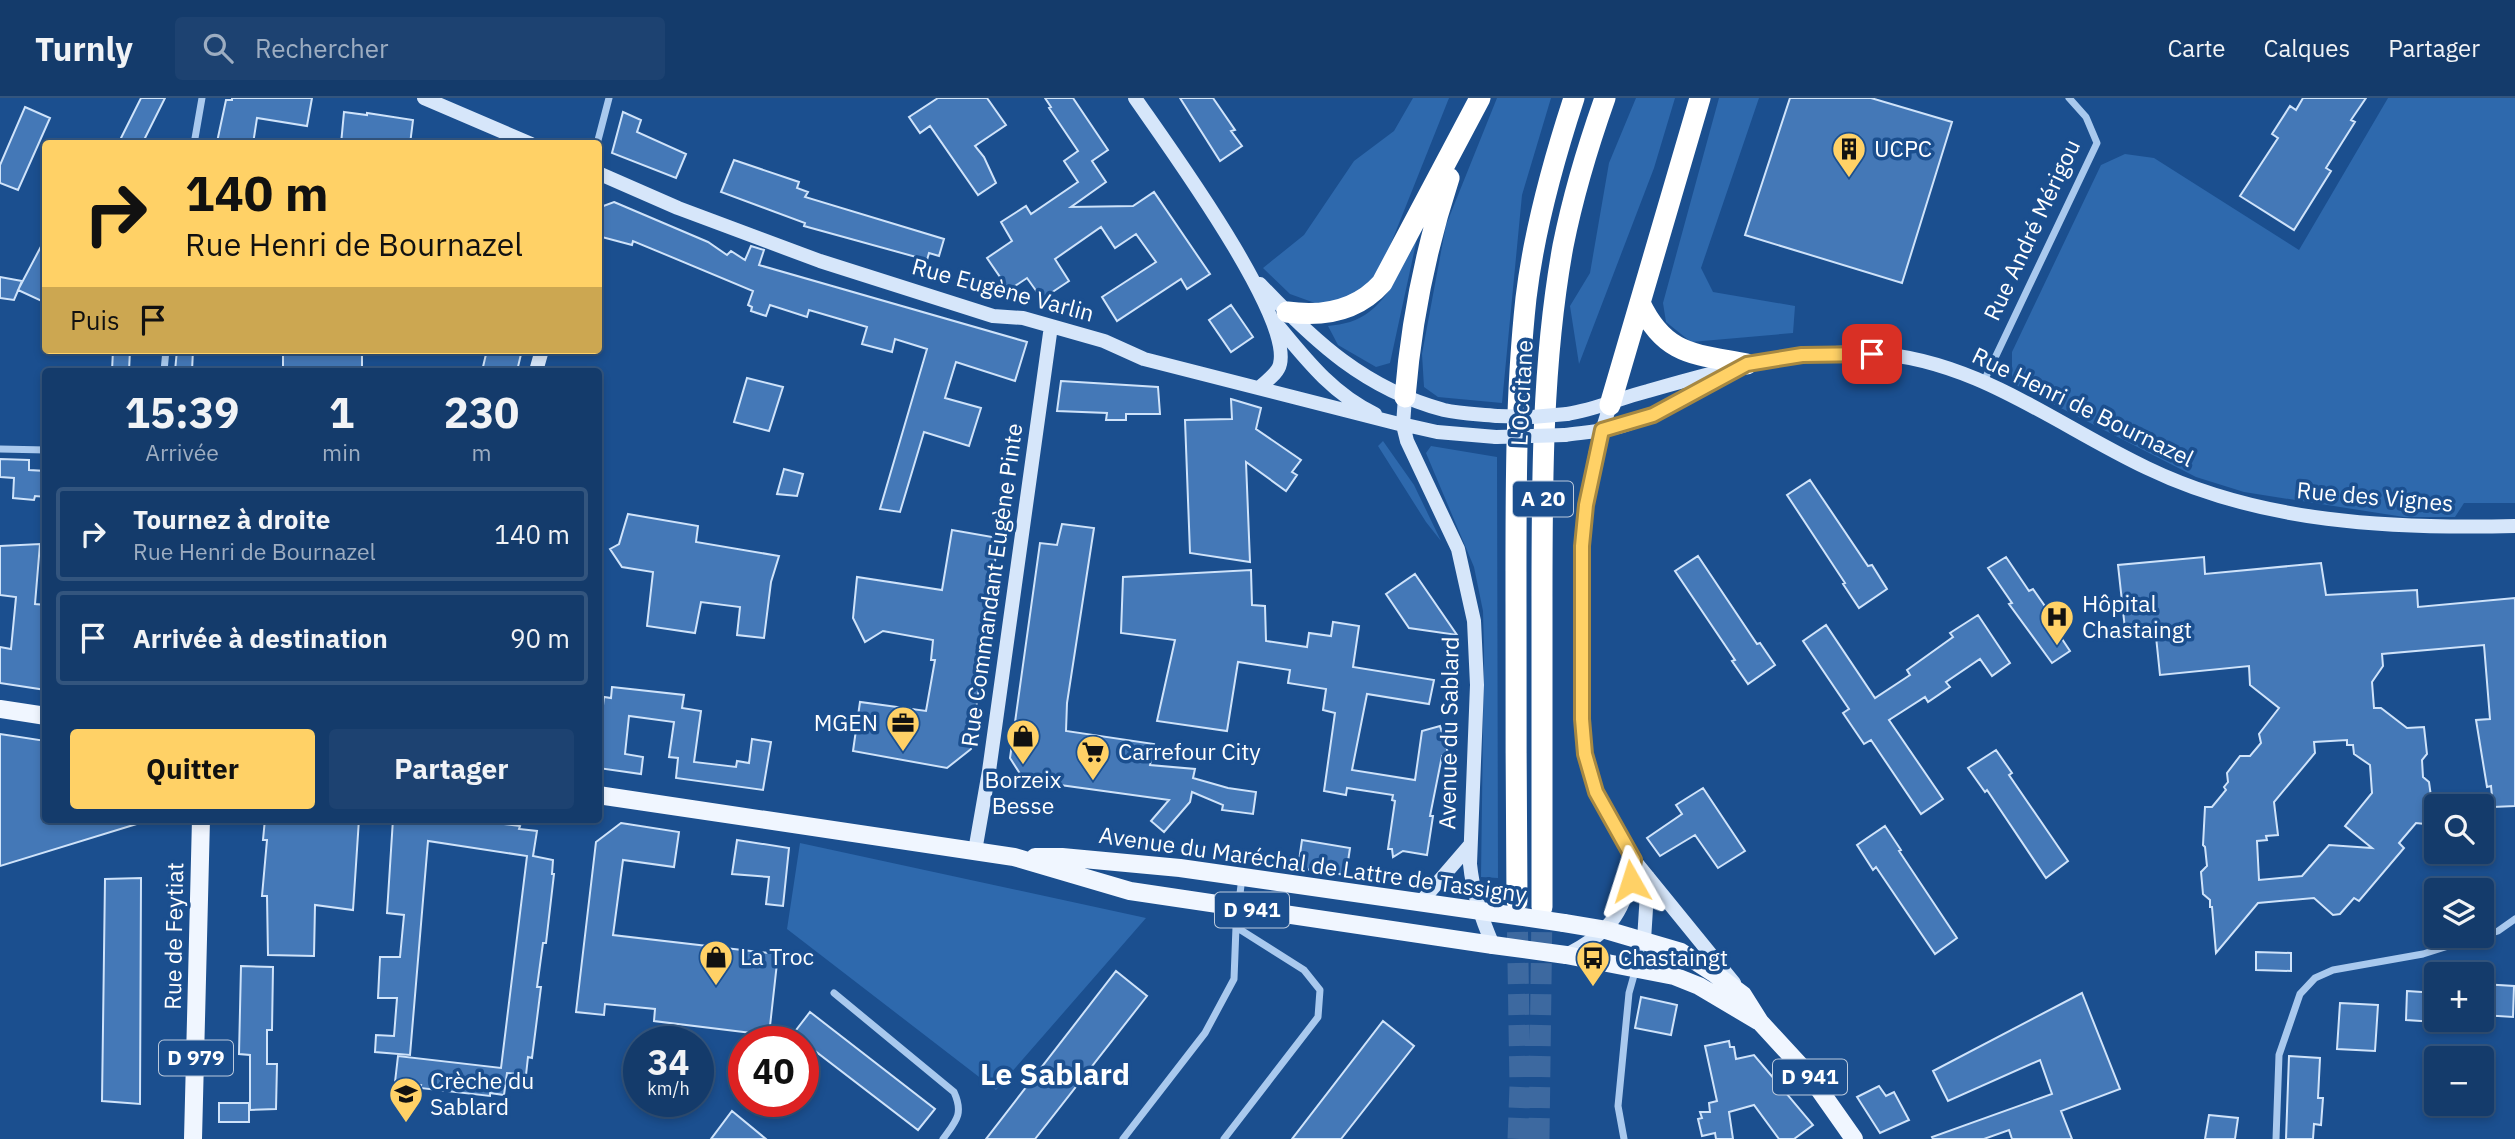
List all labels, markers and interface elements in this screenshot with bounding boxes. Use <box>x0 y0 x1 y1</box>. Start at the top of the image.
search box <box>175 17 665 80</box>
text: Turnly <box>35 27 133 70</box>
icon: search <box>199 29 237 67</box>
text: Rechercher <box>255 31 389 65</box>
text: Carte <box>2167 32 2226 64</box>
text: Calques <box>2264 32 2350 64</box>
text: Partager <box>2388 32 2480 64</box>
building icon: UCPC <box>1830 130 1868 179</box>
place label: UCPC <box>1874 133 1932 163</box>
street label: Rue André Mérigou <box>1976 134 2086 325</box>
text: 140 m <box>185 161 329 224</box>
icon: right <box>70 168 161 259</box>
text: Rue Henri de Bournazel <box>185 223 523 265</box>
street label: Rue Eugène Varlin <box>909 250 1098 328</box>
icon: arrive <box>134 301 172 339</box>
text: Puis <box>70 303 120 337</box>
pin <box>1842 324 1902 384</box>
icon: arrive <box>1853 335 1891 373</box>
street label: L'Occitane <box>1503 339 1539 447</box>
street label: Rue Henri de Bournazel <box>1968 339 2199 473</box>
text: 15:39 <box>125 385 239 440</box>
text: 1 <box>329 385 354 440</box>
text: 230 <box>444 385 519 440</box>
street label: Rue Commandant Eugène Pinte <box>953 421 1029 749</box>
text: Arrivée <box>145 437 219 467</box>
text: min <box>322 437 361 467</box>
text: m <box>471 437 492 467</box>
street label: Rue des Vignes <box>2295 474 2455 518</box>
road number: A 20 <box>1513 482 1573 516</box>
text: Tournez à droite <box>133 502 330 536</box>
icon: right <box>74 515 112 553</box>
text: 140 m <box>494 517 570 551</box>
text: Rue Henri de Bournazel <box>133 536 376 566</box>
place label: Hôpital Chastaingt <box>2082 588 2192 644</box>
hospital icon: Hôpital Chastaingt <box>2038 598 2076 647</box>
icon: arrive <box>74 619 112 657</box>
text: Arrivée à destination <box>133 621 388 655</box>
text: 90 m <box>510 621 570 655</box>
street label: Avenue du Sablard <box>1431 636 1465 830</box>
office icon: MGEN <box>884 704 922 753</box>
place label: MGEN <box>814 707 878 737</box>
shop icon: Borzeix Besse <box>1004 717 1042 766</box>
button: Quitter <box>70 729 315 809</box>
button: Partager <box>329 729 574 809</box>
supermarket icon: Carrefour City <box>1074 733 1112 782</box>
place label: Carrefour City <box>1118 736 1261 766</box>
place label: Borzeix Besse <box>985 764 1062 820</box>
map controls <box>2424 794 2494 1116</box>
button: search <box>2424 794 2494 864</box>
street label: Avenue du Maréchal de Lattre de Tassigny <box>1097 819 1530 909</box>
position arrow <box>1594 844 1668 918</box>
street label: Rue de Feytiat <box>157 862 189 1010</box>
button: layers <box>2424 878 2494 948</box>
road number: D 941 <box>1215 892 1289 928</box>
shop icon: La Troc <box>697 938 735 987</box>
bus stop icon: Chastaingt <box>1574 939 1612 988</box>
place label: La Troc <box>740 941 814 971</box>
place label: Chastaingt <box>1618 942 1728 972</box>
button: + <box>2424 962 2494 1032</box>
speed limit sign: 40 <box>728 1026 819 1117</box>
text: 34 <box>647 1039 690 1085</box>
road number: D 979 <box>159 1040 233 1076</box>
button: − <box>2424 1046 2494 1116</box>
district label: Le Sablard <box>980 1054 1130 1093</box>
road number: D 941 <box>1773 1060 1847 1094</box>
place label: Crèche du Sablard <box>430 1065 534 1121</box>
school or university icon: Crèche du Sablard <box>387 1075 425 1124</box>
text: km/h <box>647 1077 690 1100</box>

